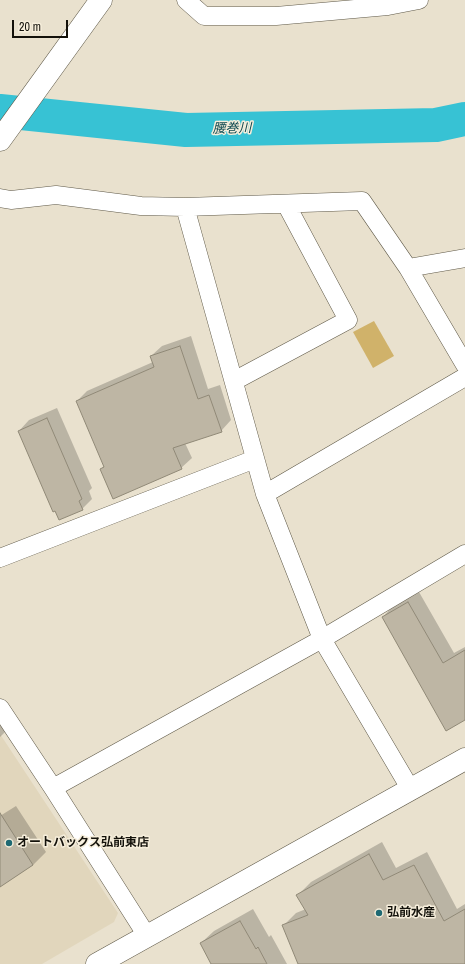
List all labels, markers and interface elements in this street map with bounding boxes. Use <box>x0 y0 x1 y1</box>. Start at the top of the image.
scale bar <box>14 12 70 38</box>
text: 20 m <box>19 19 41 35</box>
water label: 腰巻川 <box>212 121 252 137</box>
place label: オートバックス弘前東店 <box>17 836 149 850</box>
marker: オートバックス弘前東店 <box>4 838 14 848</box>
place label: 弘前水産 <box>387 906 435 920</box>
marker: 弘前水産 <box>374 908 384 918</box>

